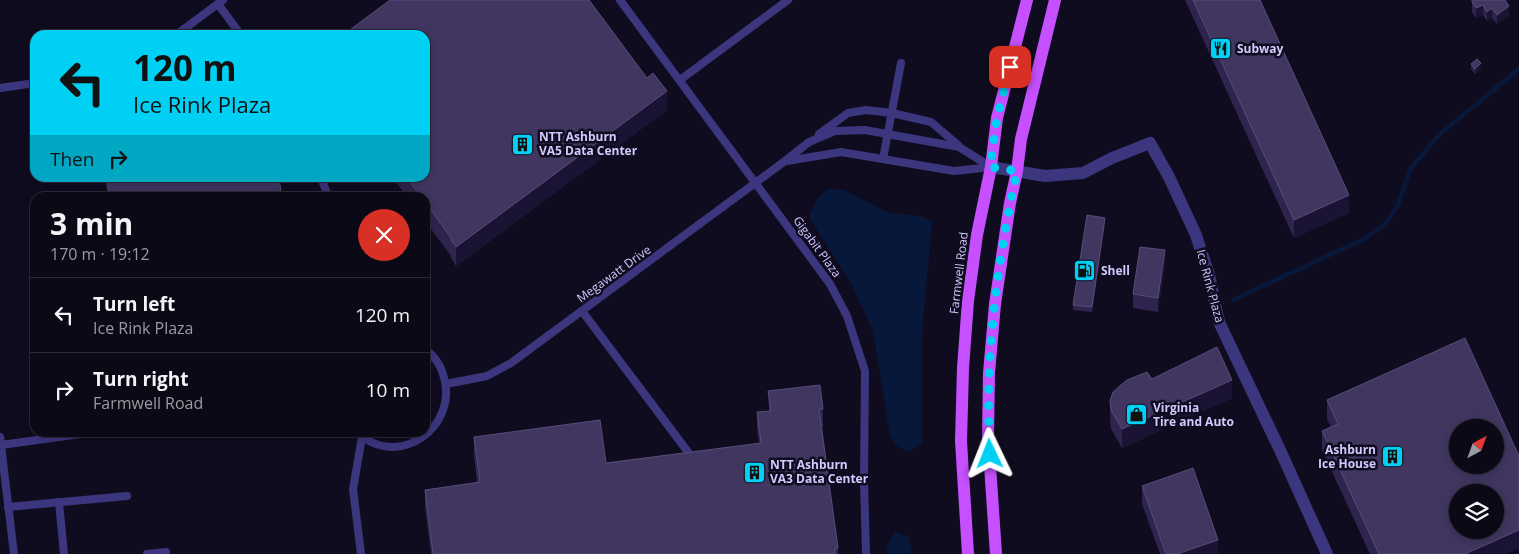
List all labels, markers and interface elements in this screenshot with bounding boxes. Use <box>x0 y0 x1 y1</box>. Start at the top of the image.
restaurant icon: Subway <box>1209 37 1233 61</box>
place label: Subway <box>1237 40 1284 57</box>
text: 120 m <box>133 44 237 91</box>
pin <box>989 46 1031 88</box>
icon: left <box>50 50 115 115</box>
icon: arrive <box>996 53 1024 81</box>
text: Ice Rink Plaza <box>133 89 271 119</box>
place label: NTT Ashburn VA5 Data Center <box>539 128 638 159</box>
building icon: NTT Ashburn VA5 Data Center <box>511 132 535 156</box>
icon: right <box>104 145 132 173</box>
text: Then <box>50 146 94 172</box>
text: 3 min <box>50 203 133 244</box>
button: close <box>358 209 410 261</box>
street label: Gigabit Plaza <box>789 213 845 281</box>
street label: Farmwell Road <box>945 231 972 315</box>
street label: Megawatt Drive <box>573 241 654 306</box>
text: 170 m · 19:12 <box>50 243 150 265</box>
street label: Ice Rink Plaza <box>1193 247 1228 324</box>
fuel station icon: Shell <box>1073 259 1097 283</box>
place label: Shell <box>1101 262 1130 279</box>
text: Turn left <box>93 291 175 317</box>
icon: left <box>50 301 78 329</box>
text: 120 m <box>355 302 410 328</box>
text: Ice Rink Plaza <box>93 317 194 339</box>
text: Turn right <box>93 366 188 392</box>
icon: right <box>50 376 78 404</box>
text: 10 m <box>366 377 410 403</box>
text: Farmwell Road <box>93 392 203 414</box>
place label: Virginia Tire and Auto <box>1153 399 1234 430</box>
shop icon: Virginia Tire and Auto <box>1125 403 1149 427</box>
north arrow <box>1449 419 1504 474</box>
map controls <box>1449 419 1504 539</box>
position arrow <box>963 427 1015 479</box>
place label: Ashburn Ice House <box>1318 441 1376 472</box>
building icon: Ashburn Ice House <box>1380 445 1404 469</box>
place label: NTT Ashburn VA3 Data Center <box>770 456 869 487</box>
building icon: NTT Ashburn VA3 Data Center <box>742 460 766 484</box>
button: layers <box>1449 484 1504 539</box>

